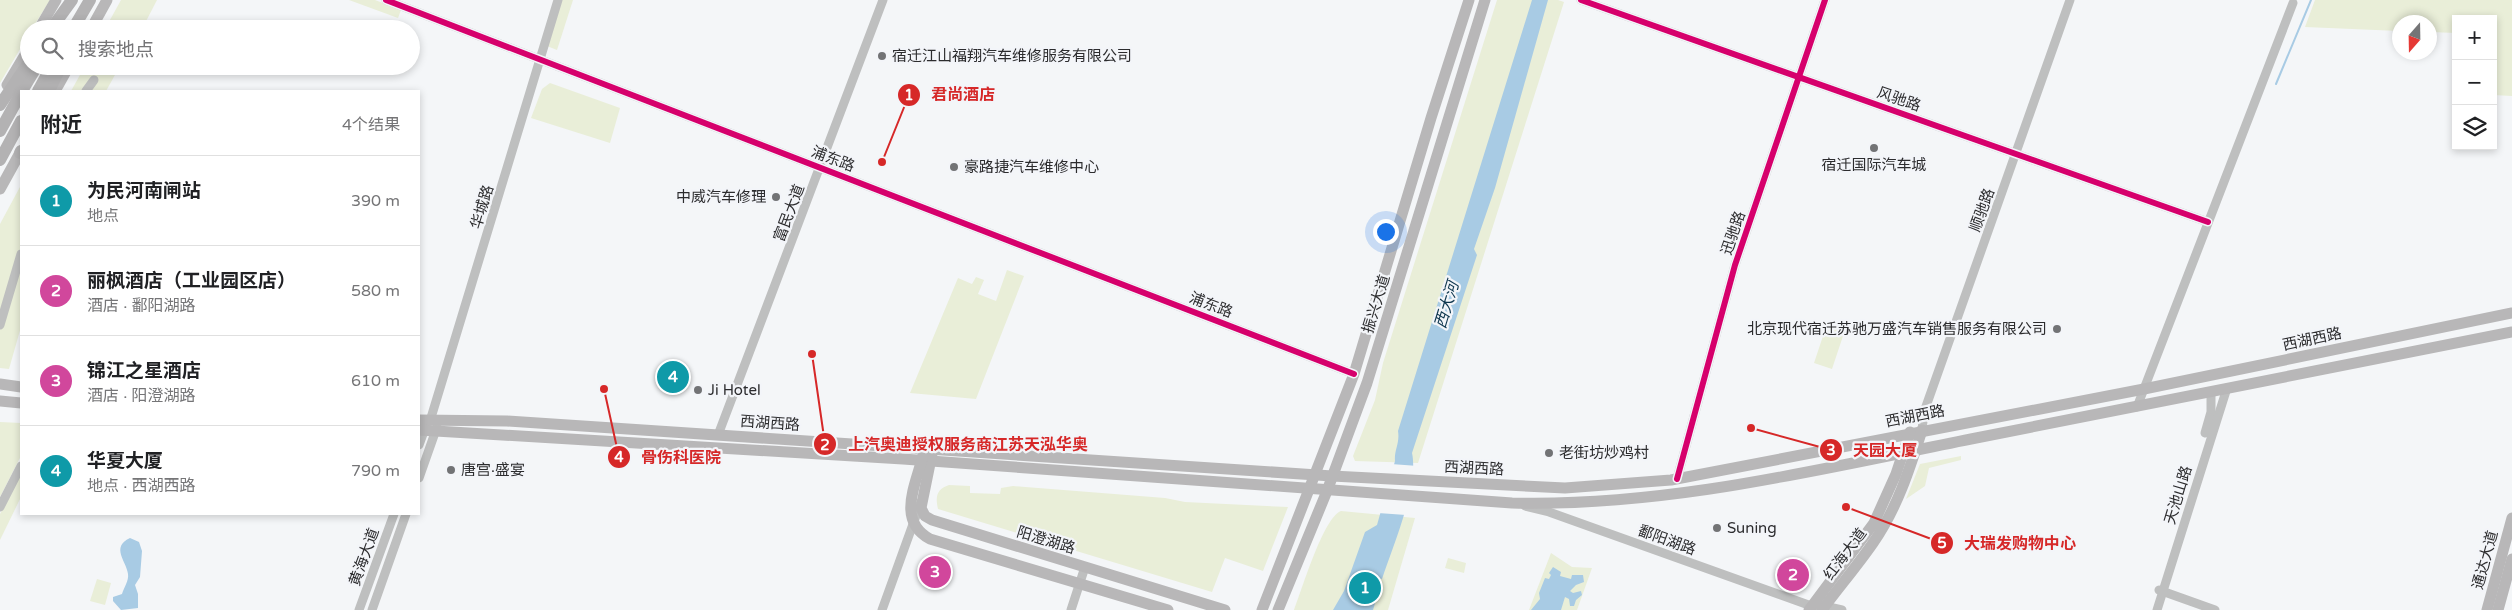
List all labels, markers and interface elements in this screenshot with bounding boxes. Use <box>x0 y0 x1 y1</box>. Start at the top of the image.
north arrow <box>2392 15 2437 60</box>
map controls <box>2452 15 2497 150</box>
button: + <box>2452 15 2497 60</box>
search box <box>20 20 420 75</box>
icon: search <box>38 34 66 62</box>
text: 搜索地点 <box>78 39 154 61</box>
place label: 宿迁江山福翔汽车维修服务有限公司 <box>892 47 1132 65</box>
marker: 宿迁江山福翔汽车维修服务有限公司 <box>876 50 888 62</box>
button: − <box>2452 60 2497 105</box>
callout: 君尚酒店 <box>896 79 1005 110</box>
street label: 风驰路 <box>1875 83 1923 115</box>
text: 君尚酒店 <box>931 85 995 105</box>
text: 1 <box>904 86 914 104</box>
button: layers <box>2452 105 2497 150</box>
text: 附近 <box>40 113 82 138</box>
text: 4个结果 <box>342 115 400 135</box>
marker: 宿迁国际汽车城 <box>1868 142 1880 154</box>
street label: 浦东路 <box>809 143 857 175</box>
place label: 宿迁国际汽车城 <box>1821 156 1927 174</box>
place label: 豪路捷汽车维修中心 <box>964 158 1099 176</box>
marker: 豪路捷汽车维修中心 <box>948 161 960 173</box>
text: 为民河南闸站 <box>87 180 201 202</box>
street label: 富民大道 <box>770 182 808 244</box>
street label: 华城路 <box>467 183 497 231</box>
street label: 顺驰路 <box>1966 186 1998 234</box>
place label: 中威汽车修理 <box>676 188 766 206</box>
text: 1 <box>51 191 61 211</box>
text: 390 m <box>351 191 400 211</box>
marker: 中威汽车修理 <box>770 191 782 203</box>
text: 地点 <box>87 206 119 226</box>
street label: 迅驰路 <box>1717 209 1749 257</box>
your location <box>1373 219 1399 245</box>
text: 丽枫酒店（工业园区店） <box>87 270 296 292</box>
street label: 振兴大道 <box>1359 273 1393 335</box>
water label: 西大河 <box>1430 276 1464 331</box>
text: 2 <box>51 281 61 301</box>
text: 580 m <box>351 281 400 301</box>
street label: 浦东路 <box>1187 289 1235 321</box>
text: 酒店 · 鄱阳湖路 <box>87 296 195 316</box>
place label: 北京现代宿迁苏驰万盛汽车销售服务有限公司 <box>1747 320 2047 338</box>
marker: 北京现代宿迁苏驰万盛汽车销售服务有限公司 <box>2051 323 2063 335</box>
street label: 西湖西路 <box>2281 324 2343 354</box>
pin: 4 <box>657 358 689 396</box>
text: 锦江之星酒店 <box>87 360 201 382</box>
text: 3 <box>51 371 61 391</box>
text: 610 m <box>351 371 400 391</box>
place label: Ji Hotel <box>708 381 761 399</box>
marker: Ji Hotel <box>692 384 704 396</box>
text: 酒店 · 阳澄湖路 <box>87 386 195 406</box>
street label: 西湖西路 <box>1884 401 1946 431</box>
street label: 西湖西路 <box>739 412 801 434</box>
callout: 上汽奥迪授权服务商江苏天泓华奥 <box>813 429 1098 460</box>
text: 上汽奥迪授权服务商江苏天泓华奥 <box>848 435 1088 455</box>
callout: 天园大厦 <box>1818 435 1927 466</box>
text: 2 <box>820 436 830 454</box>
callout: 骨伤科医院 <box>606 441 731 472</box>
text: 3 <box>1826 441 1836 459</box>
text: 天园大厦 <box>1853 441 1917 461</box>
place label: 老街坊炒鸡村 <box>1559 444 1649 462</box>
marker: 老街坊炒鸡村 <box>1543 447 1555 459</box>
text: 4 <box>614 448 624 466</box>
text: 骨伤科医院 <box>641 448 721 468</box>
text: 华夏大厦 <box>87 450 163 472</box>
street label: 西湖西路 <box>1444 457 1504 479</box>
text: 4 <box>51 461 61 481</box>
text: 790 m <box>351 461 400 481</box>
place label: 唐宫·盛宴 <box>461 461 525 479</box>
marker: 唐宫·盛宴 <box>445 464 457 476</box>
street label: 天池山路 <box>2161 464 2195 526</box>
text: 地点 · 西湖西路 <box>87 476 195 496</box>
place label: Suning <box>1727 519 1777 537</box>
street label: 鄱阳湖路 <box>1636 521 1698 559</box>
marker: Suning <box>1711 522 1723 534</box>
street label: 阳澄湖路 <box>1015 523 1077 557</box>
street label: 红海大道 <box>1820 525 1870 583</box>
street label: 黄海大道 <box>345 526 383 588</box>
callout: 大瑞发购物中心 <box>1929 528 2086 559</box>
street label: 通达大道 <box>2469 529 2501 591</box>
text: 5 <box>1937 534 1947 552</box>
text: 大瑞发购物中心 <box>1964 534 2076 554</box>
pin: 3 <box>919 553 951 591</box>
pin: 2 <box>1777 556 1809 594</box>
pin: 1 <box>1349 569 1381 607</box>

